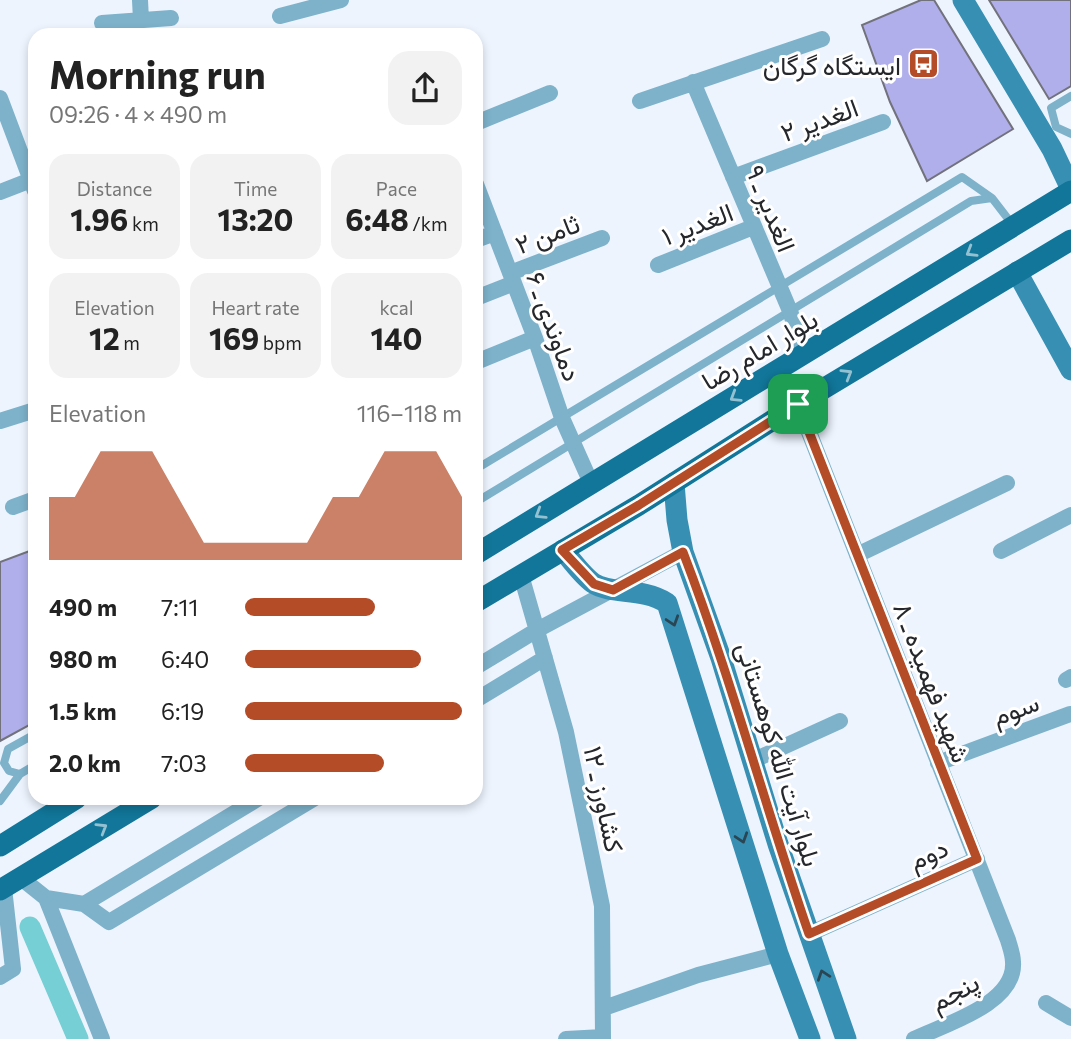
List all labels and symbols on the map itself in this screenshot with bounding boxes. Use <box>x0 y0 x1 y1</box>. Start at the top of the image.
bus stop icon: ایستگاه گرگان <box>907 47 941 81</box>
place label: ایستگاه گرگان <box>763 49 901 82</box>
street label: الغدیر ۲ <box>776 91 862 149</box>
street label: الغدیر ـ ۹ <box>739 160 803 257</box>
street label: الغدیر ۱ <box>657 195 738 253</box>
street label: ثامن ۲ <box>510 207 584 261</box>
one-way arrow <box>966 244 979 257</box>
street label: دماوندی ـ ۶ <box>519 267 589 386</box>
street label: بلوار امام رضا <box>695 302 824 398</box>
one-way arrow <box>840 369 853 382</box>
pin <box>768 374 828 434</box>
one-way arrow <box>730 388 743 401</box>
one-way arrow <box>535 506 548 519</box>
street label: شهید فهمیده ـ ۸ <box>886 597 978 767</box>
one-way arrow <box>664 615 679 627</box>
street label: بلوار آیت الله کوهستانی <box>729 638 829 870</box>
street label: سوم <box>987 685 1044 734</box>
street label: کشاورز ـ ۱۲ <box>577 743 631 855</box>
one-way arrow <box>95 824 108 837</box>
street label: دوم <box>904 831 953 878</box>
one-way arrow <box>733 832 748 844</box>
street label: پنجم <box>924 965 986 1020</box>
one-way arrow <box>817 969 831 982</box>

